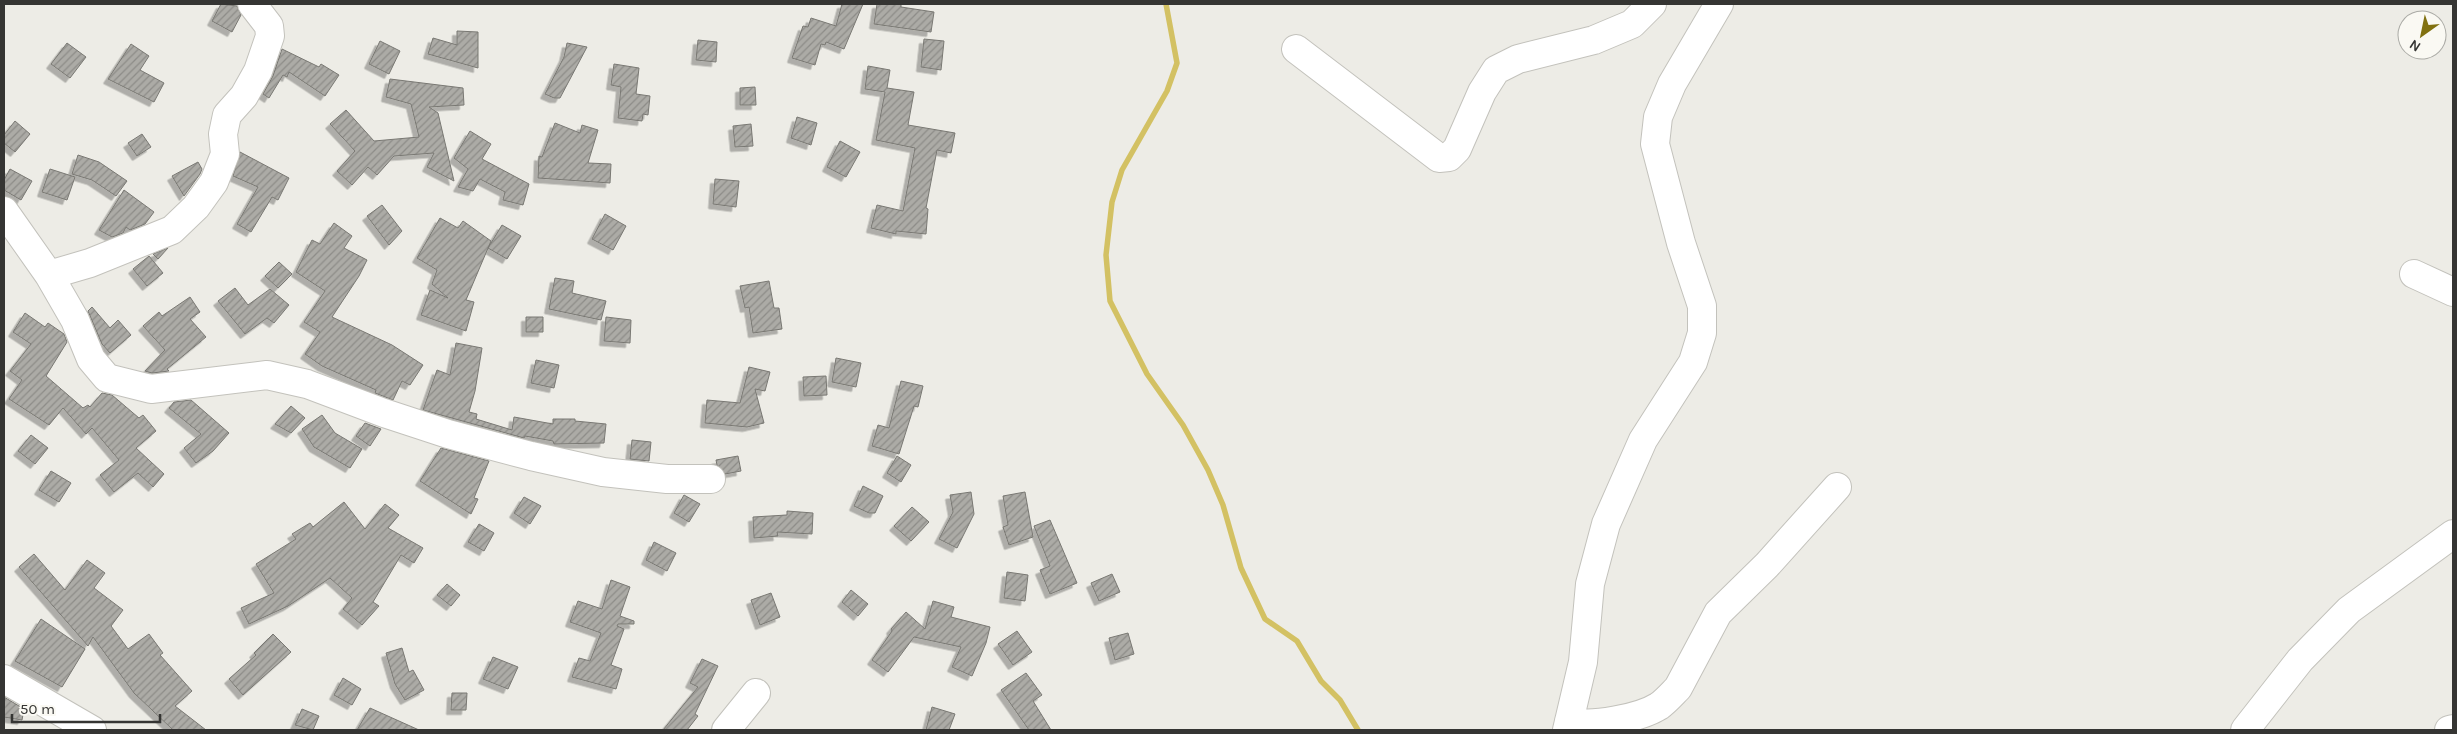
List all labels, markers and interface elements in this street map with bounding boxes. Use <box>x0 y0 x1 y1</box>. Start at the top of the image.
north arrow <box>2397 10 2447 60</box>
text: N <box>2406 36 2424 55</box>
scale bar <box>12 692 160 724</box>
text: 50 m <box>20 700 55 718</box>

